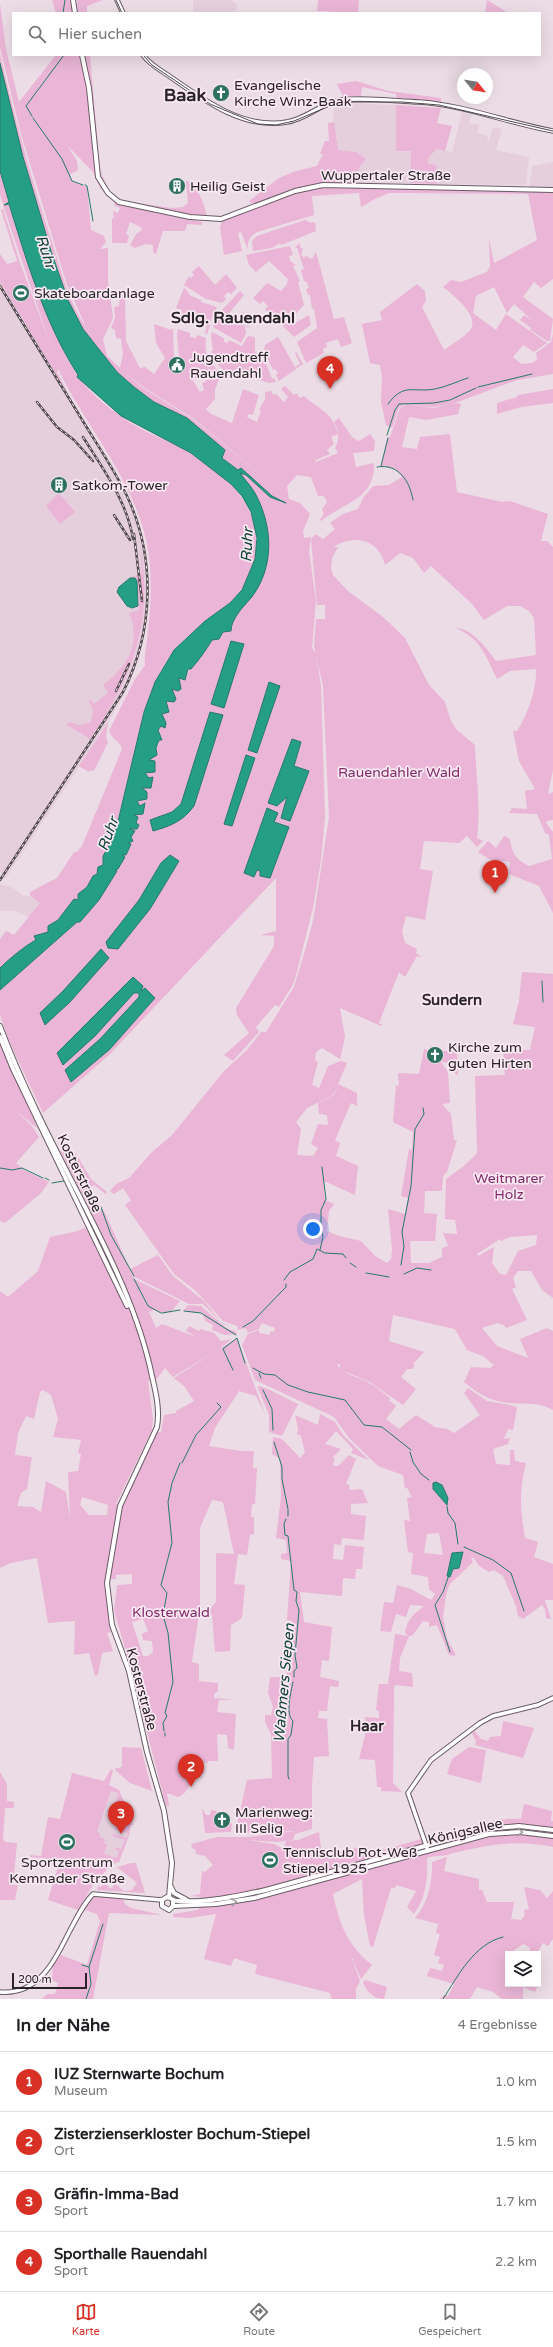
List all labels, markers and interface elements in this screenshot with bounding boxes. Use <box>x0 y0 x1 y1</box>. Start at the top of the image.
search box <box>12 12 541 56</box>
icon: search <box>26 23 48 45</box>
text: Hier suchen <box>58 25 142 43</box>
north arrow <box>457 68 493 104</box>
place label: Evangelische Kirche Winz-Baak <box>234 77 352 110</box>
church icon: Evangelische Kirche Winz-Baak <box>211 83 231 103</box>
district label: Baak <box>164 84 206 106</box>
street label: Wuppertaler Straße <box>321 167 451 184</box>
building icon: Heilig Geist <box>167 176 187 196</box>
place label: Heilig Geist <box>190 178 266 195</box>
water label: Ruhr <box>32 233 61 273</box>
sports icon: Skateboardanlage <box>11 283 31 303</box>
place label: Skateboardanlage <box>34 285 155 302</box>
district label: Sdlg. Rauendahl <box>171 308 295 328</box>
place label: Jugendtreff Rauendahl <box>190 349 269 382</box>
public building icon: Jugendtreff Rauendahl <box>167 355 187 375</box>
pin: 4 <box>317 356 343 389</box>
building icon: Satkom-Tower <box>49 475 69 495</box>
place label: Satkom-Tower <box>72 477 168 494</box>
water label: Ruhr <box>237 525 257 563</box>
park label: Rauendahler Wald <box>338 764 460 781</box>
water label: Ruhr <box>94 813 123 853</box>
pin: 1 <box>482 860 508 893</box>
district label: Sundern <box>422 991 482 1009</box>
place label: Kirche zum guten Hirten <box>448 1039 532 1072</box>
church icon: Kirche zum guten Hirten <box>425 1045 445 1065</box>
street label: Kosterstraße <box>53 1131 106 1215</box>
park label: Weitmarer Holz <box>474 1170 544 1203</box>
your location <box>303 1219 323 1239</box>
park label: Klosterwald <box>132 1604 210 1621</box>
water label: Waßmers Siepen <box>270 1622 298 1743</box>
street label: Kosterstraße <box>122 1646 161 1732</box>
district label: Haar <box>350 1717 384 1735</box>
pin: 2 <box>178 1754 204 1787</box>
pin: 3 <box>108 1801 134 1834</box>
place label: Marienweg: III Selig <box>235 1804 313 1837</box>
church icon: Marienweg: III Selig <box>212 1810 232 1830</box>
street label: Königsallee <box>426 1815 504 1848</box>
one-way arrow <box>517 1828 523 1836</box>
sports icon: Sportzentrum Kemnader Straße <box>57 1832 77 1852</box>
place label: Tennisclub Rot-Weß Stiepel 1925 <box>283 1844 417 1877</box>
sports icon: Tennisclub Rot-Weß Stiepel 1925 <box>260 1850 280 1870</box>
place label: Sportzentrum Kemnader Straße <box>9 1854 125 1887</box>
one-way arrow <box>231 1898 237 1907</box>
map controls <box>505 1951 541 1987</box>
button: layers <box>505 1951 541 1987</box>
scale bar <box>12 1971 87 1990</box>
text: 200 m <box>18 1973 52 1986</box>
text: In der Nähe <box>16 2015 110 2036</box>
text: 4 Ergebnisse <box>458 2017 537 2033</box>
text: IUZ Sternwarte Bochum <box>54 2065 224 2083</box>
text: 1 <box>25 2074 33 2090</box>
text: 1.0 km <box>495 2074 537 2090</box>
text: Museum <box>54 2083 108 2099</box>
text: Zisterzienserkloster Bochum-Stiepel <box>54 2125 310 2143</box>
text: 2 <box>25 2134 33 2150</box>
text: 1.5 km <box>495 2134 537 2150</box>
text: Ort <box>54 2143 74 2159</box>
text: Gräfin-Imma-Bad <box>54 2185 179 2203</box>
text: 3 <box>25 2194 33 2210</box>
text: 1.7 km <box>495 2194 537 2210</box>
text: Sport <box>54 2203 88 2219</box>
text: Sporthalle Rauendahl <box>54 2245 207 2263</box>
text: 4 <box>25 2254 33 2270</box>
text: 2.2 km <box>495 2254 537 2270</box>
text: Sport <box>54 2263 88 2279</box>
tab: Karte <box>72 2301 100 2338</box>
tab: Route <box>243 2301 275 2338</box>
tab: Gespeichert <box>418 2301 481 2338</box>

